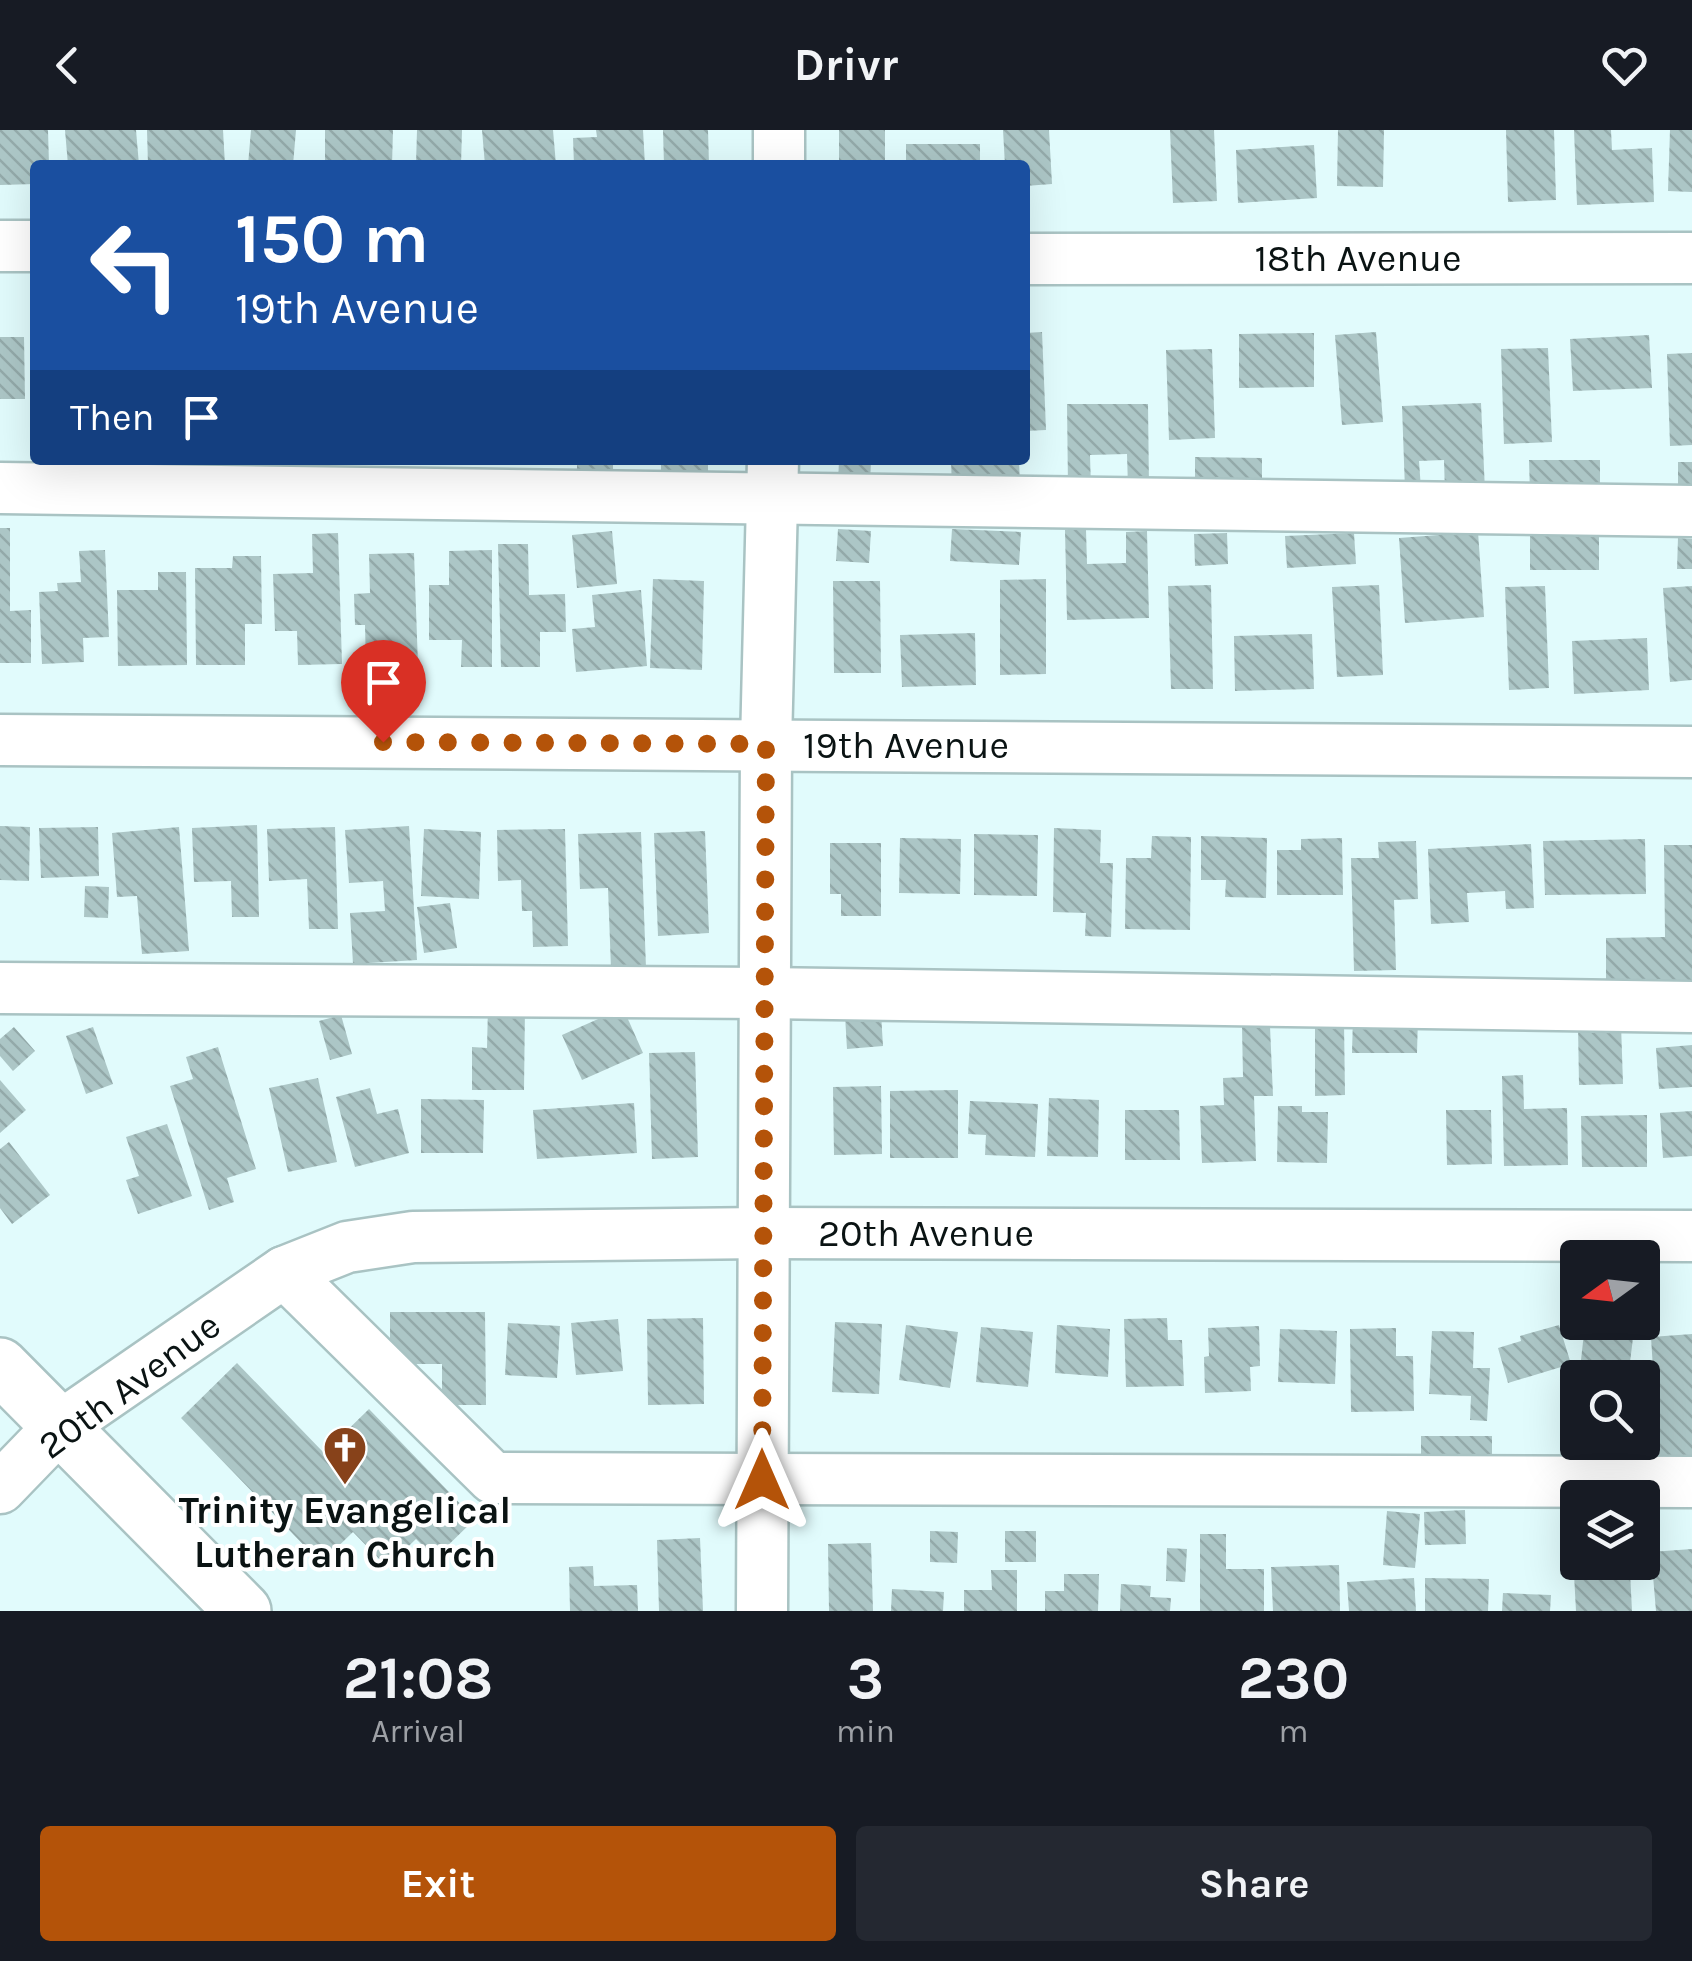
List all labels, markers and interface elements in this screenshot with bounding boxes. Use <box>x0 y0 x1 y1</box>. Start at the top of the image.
icon: back <box>40 38 95 93</box>
icon: heart <box>1597 38 1652 93</box>
text: Drivr <box>794 39 898 91</box>
text: 150 m <box>235 198 429 280</box>
icon: left <box>70 200 200 330</box>
street label: 18th Avenue <box>1254 236 1462 281</box>
text: 19th Avenue <box>235 282 479 334</box>
icon: arrive <box>174 390 229 445</box>
text: Then <box>70 395 154 440</box>
pin <box>341 640 426 743</box>
icon: arrive <box>356 655 411 710</box>
street label: 19th Avenue <box>803 723 1009 768</box>
street label: 20th Avenue <box>818 1211 1034 1256</box>
north arrow <box>1560 1240 1660 1340</box>
map controls <box>1560 1240 1660 1580</box>
street label: 20th Avenue <box>30 1302 229 1468</box>
button: search <box>1560 1360 1660 1460</box>
church icon: Trinity Evangelical Lutheran Church <box>322 1425 368 1486</box>
position arrow <box>710 1428 814 1532</box>
button: layers <box>1560 1480 1660 1580</box>
place label: Trinity Evangelical Lutheran Church <box>179 1488 511 1577</box>
text: 21:08 <box>343 1643 493 1713</box>
text: 3 <box>847 1643 884 1713</box>
text: 230 <box>1238 1643 1349 1713</box>
text: Arrival <box>371 1713 465 1750</box>
text: min <box>836 1713 895 1750</box>
text: m <box>1278 1713 1308 1750</box>
button: Exit <box>40 1826 836 1941</box>
button: Share <box>856 1826 1652 1941</box>

